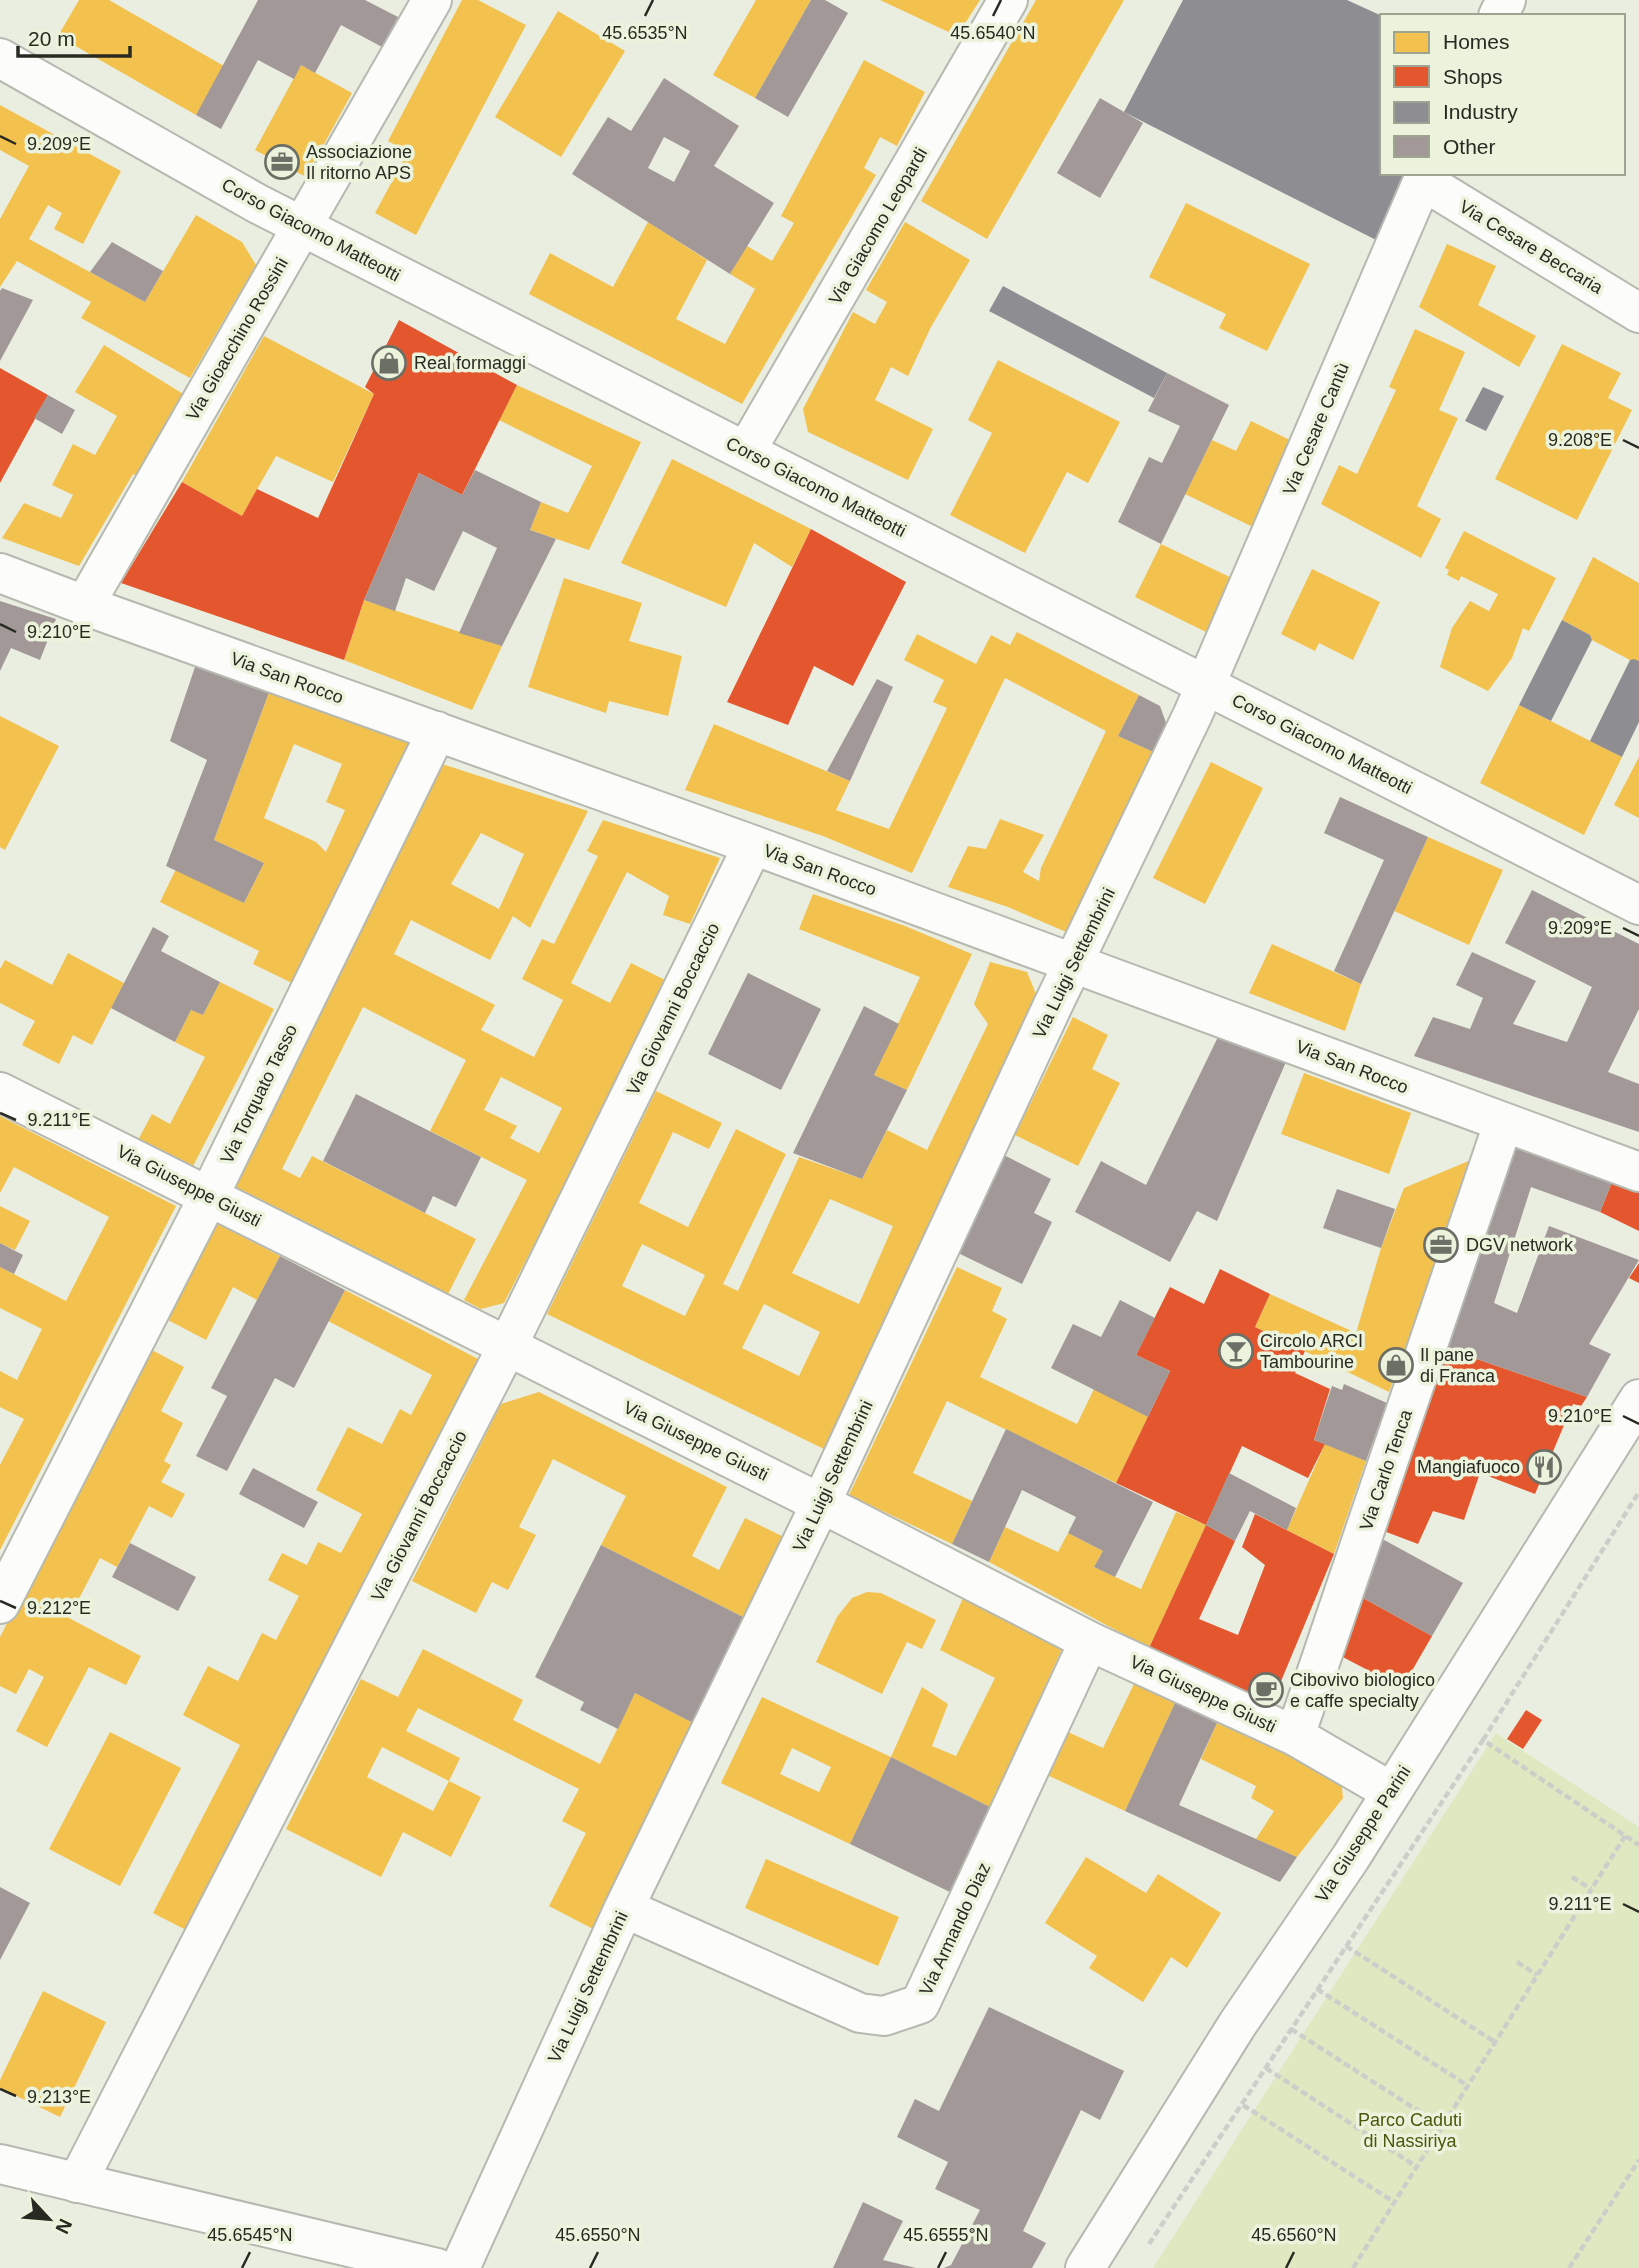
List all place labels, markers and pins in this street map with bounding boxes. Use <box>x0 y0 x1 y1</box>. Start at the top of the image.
place label: Associazione Il ritorno APS <box>306 142 412 183</box>
office icon: Associazione Il ritorno APS <box>263 143 301 181</box>
shop icon: Real formaggi <box>370 344 408 382</box>
place label: Real formaggi <box>414 353 526 373</box>
office icon: DGV network <box>1422 1226 1460 1264</box>
place label: DGV network <box>1466 1235 1574 1255</box>
place label: Circolo ARCI Tambourine <box>1260 1331 1363 1372</box>
bar icon: Circolo ARCI Tambourine <box>1217 1332 1255 1370</box>
place label: Il pane di Franca <box>1420 1345 1496 1386</box>
shop icon: Il pane di Franca <box>1377 1346 1415 1384</box>
restaurant icon: Mangiafuoco <box>1525 1448 1563 1486</box>
place label: Mangiafuoco <box>1417 1457 1520 1477</box>
place label: Cibovivo biologico e caffe specialty <box>1290 1670 1435 1711</box>
cafe icon: Cibovivo biologico e caffe specialty <box>1247 1671 1285 1709</box>

